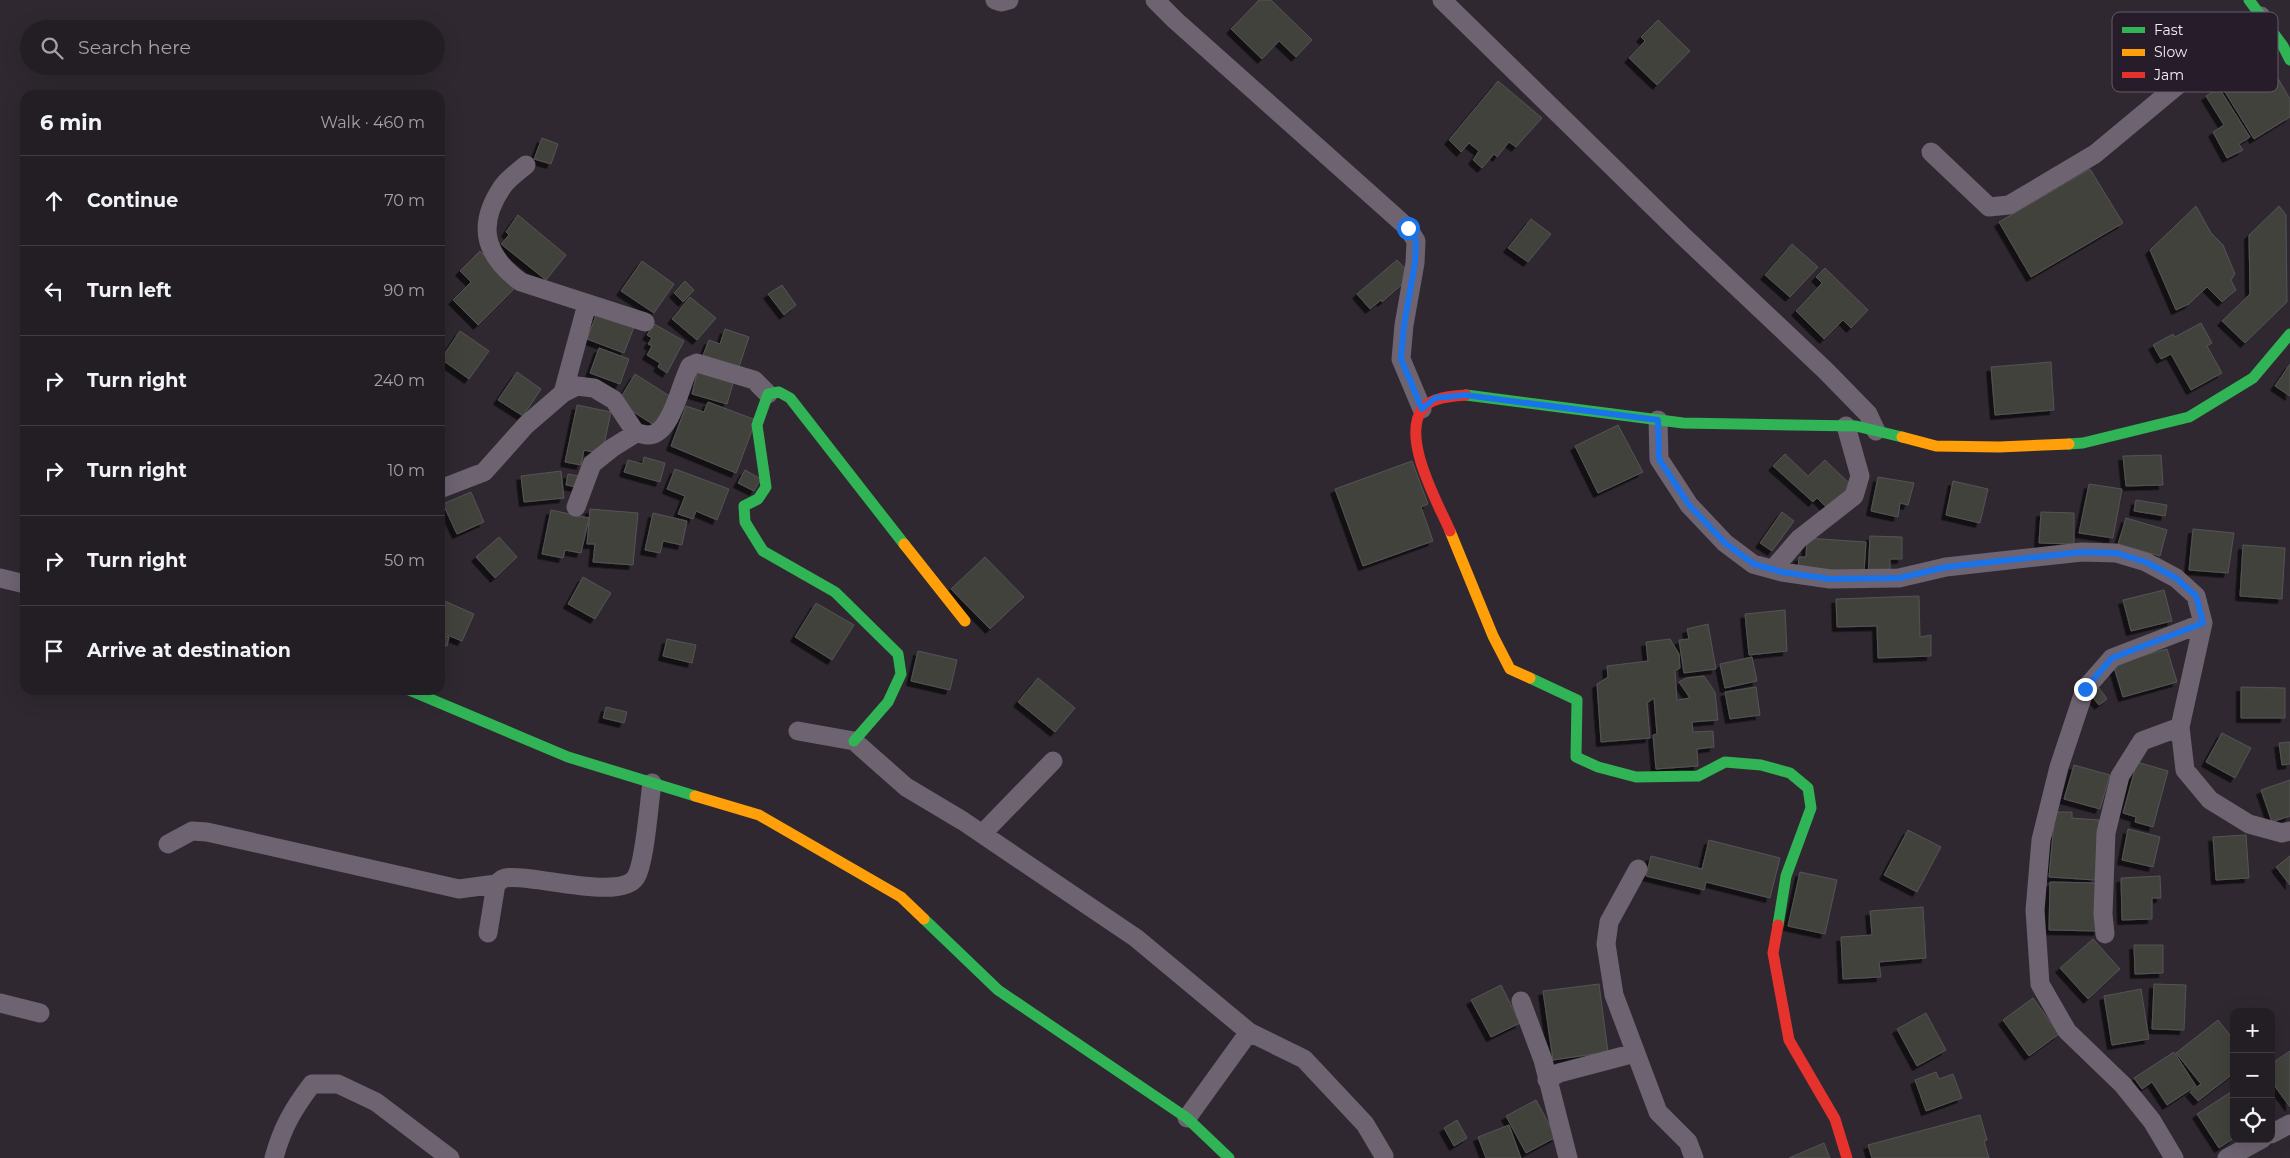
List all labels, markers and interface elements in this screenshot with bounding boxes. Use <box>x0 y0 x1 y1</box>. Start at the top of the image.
legend <box>2112 12 2278 92</box>
search box <box>20 20 445 75</box>
text: Fast <box>2154 21 2184 39</box>
icon: search <box>38 34 66 62</box>
text: Search here <box>78 36 191 59</box>
text: Slow <box>2154 43 2188 61</box>
text: Jam <box>2153 66 2184 84</box>
text: 6 min <box>40 110 102 135</box>
text: Walk · 460 m <box>320 113 425 132</box>
icon: ahead <box>40 187 68 215</box>
text: Continue <box>87 189 178 212</box>
text: 70 m <box>384 191 425 210</box>
route start <box>1397 217 1420 240</box>
icon: left <box>40 277 68 305</box>
text: Turn left <box>87 279 172 302</box>
text: 90 m <box>383 281 425 300</box>
icon: right <box>40 367 68 395</box>
text: Turn right <box>87 369 187 392</box>
text: 240 m <box>374 371 425 390</box>
icon: right <box>40 457 68 485</box>
text: Turn right <box>87 459 187 482</box>
text: 10 m <box>387 461 425 480</box>
icon: right <box>40 547 68 575</box>
text: Turn right <box>87 549 187 572</box>
text: 50 m <box>384 551 425 570</box>
icon: arrive <box>40 637 68 665</box>
text: Arrive at destination <box>87 639 291 662</box>
route end <box>2074 678 2097 701</box>
map controls <box>2230 1008 2275 1143</box>
button: + <box>2230 1008 2275 1053</box>
button: − <box>2230 1053 2275 1098</box>
button: locate <box>2230 1098 2275 1143</box>

